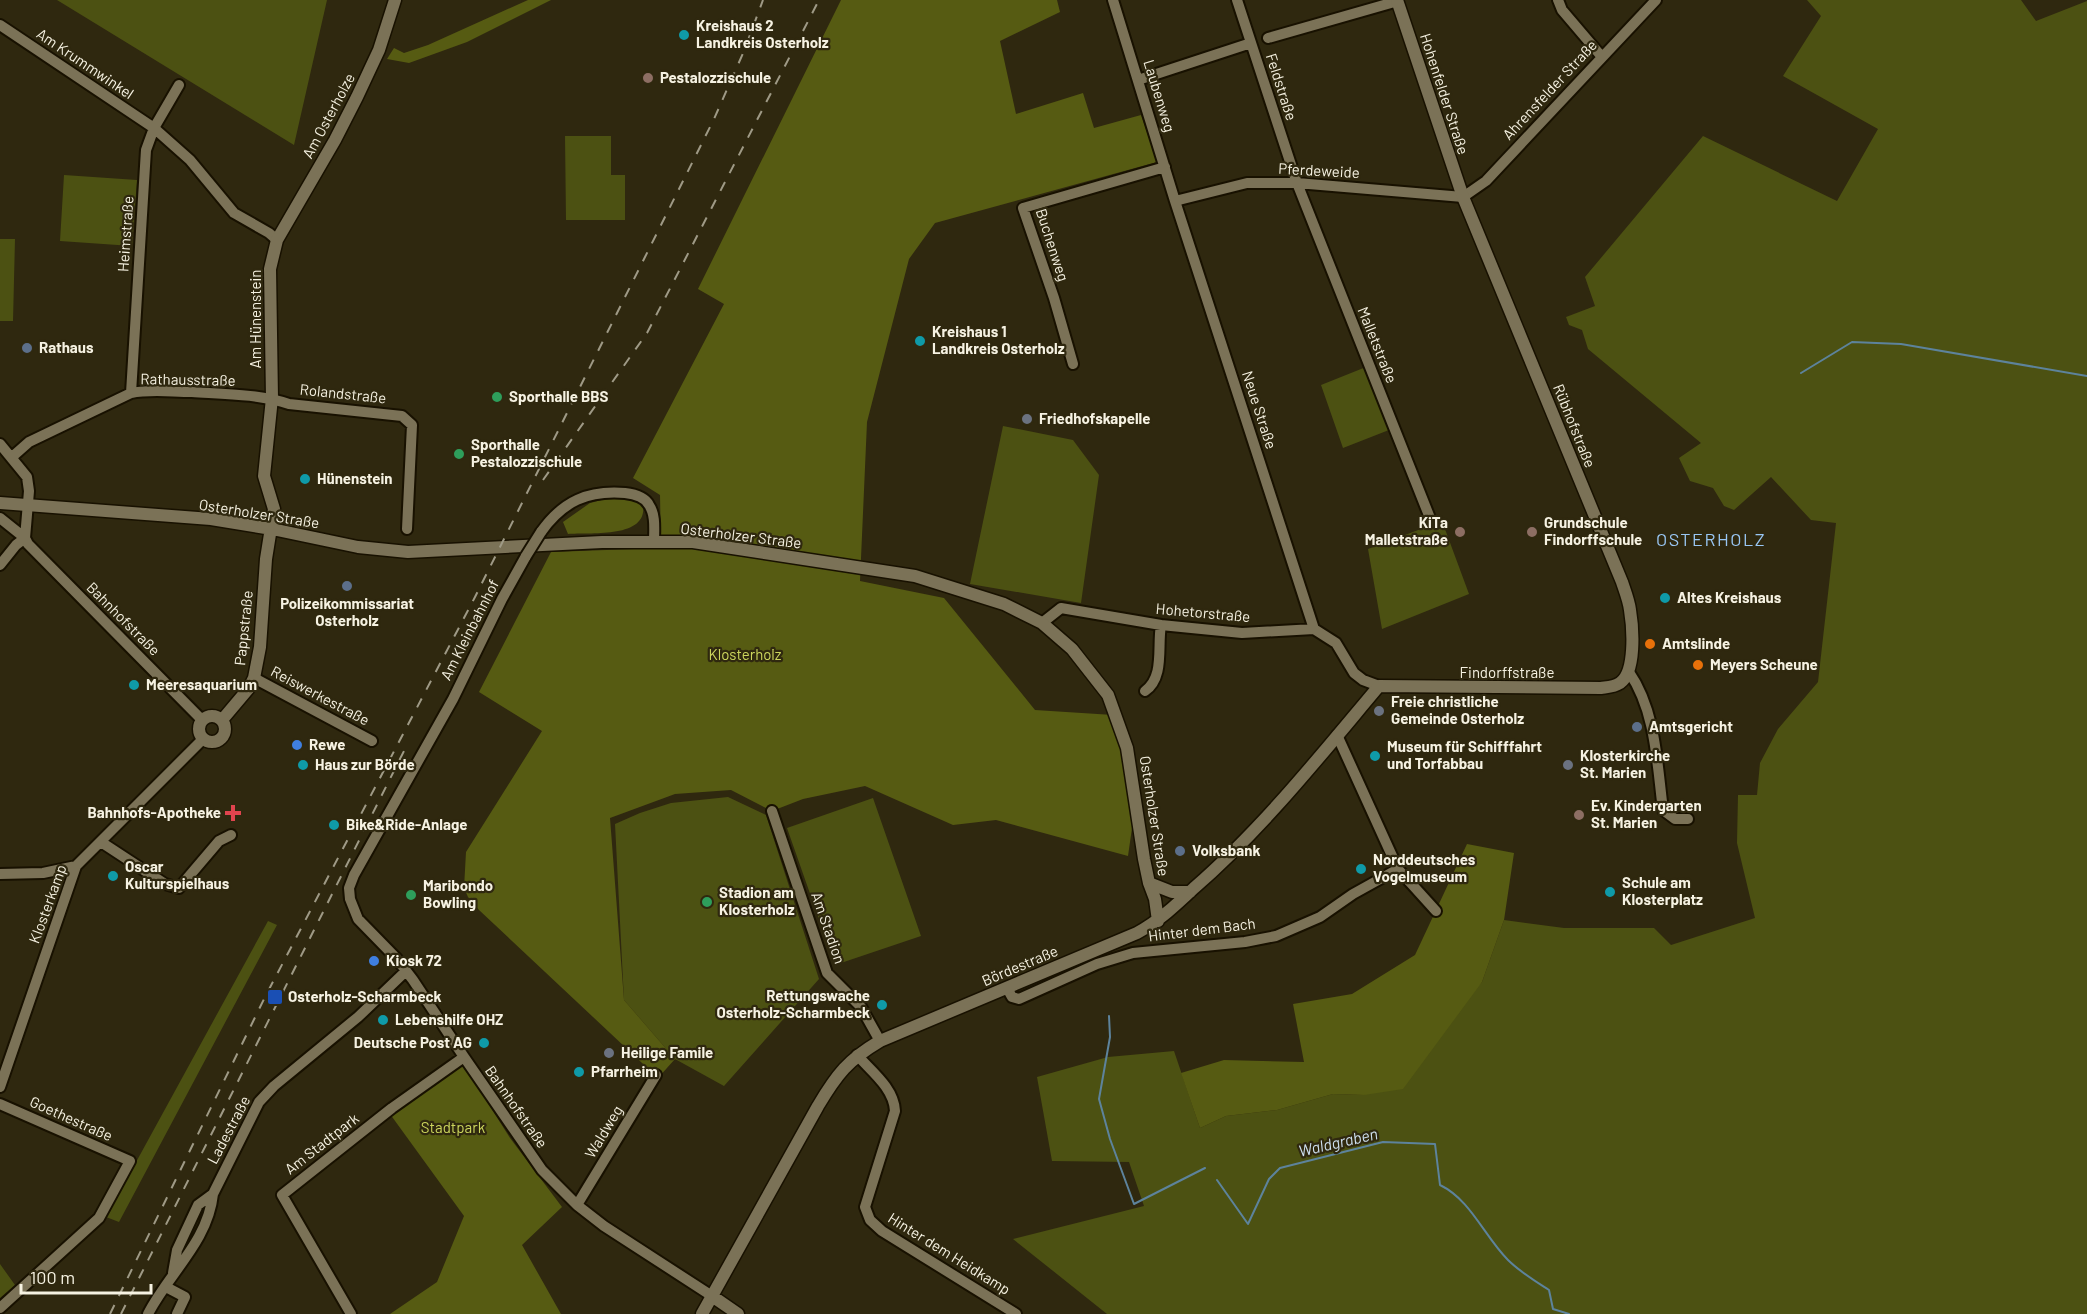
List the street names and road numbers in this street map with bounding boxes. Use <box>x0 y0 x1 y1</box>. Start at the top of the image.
street label: Am Krummwinkel <box>34 24 138 102</box>
street label: Hohenfelder Straße <box>1417 31 1473 157</box>
street label: Ahrensfelder Straße <box>1498 36 1600 143</box>
street label: Feldstraße <box>1263 51 1301 123</box>
street label: Laubenweg <box>1140 57 1180 134</box>
street label: Am Osterholze <box>298 70 358 161</box>
street label: Pferdeweide <box>1278 159 1360 181</box>
street label: Heimstraße <box>113 195 137 273</box>
street label: Buchenweg <box>1033 206 1073 283</box>
street label: Am Hünenstein <box>246 270 264 368</box>
street label: Malletstraße <box>1354 304 1401 385</box>
street label: Neue Straße <box>1239 368 1281 451</box>
street label: Rathausstraße <box>140 369 236 389</box>
street label: Rolandstraße <box>299 380 387 406</box>
street label: Rübhofstraße <box>1550 381 1600 470</box>
street label: Osterholzer Straße <box>198 495 321 531</box>
street label: Osterholzer Straße <box>680 519 803 551</box>
street label: Am Kleinbahnhof <box>436 576 502 683</box>
street label: Bahnhofstraße <box>83 578 164 659</box>
street label: Pappstraße <box>230 590 256 666</box>
street label: Hohetorstraße <box>1155 599 1251 625</box>
street label: Reiswerkestraße <box>268 662 373 729</box>
street label: Findorffstraße <box>1460 663 1554 681</box>
street label: Osterholzer Straße <box>1137 754 1173 877</box>
street label: Klosterkamp <box>25 862 70 945</box>
street label: Am Stadion <box>808 889 850 966</box>
street label: Hinter dem Bach <box>1147 914 1257 945</box>
street label: Bördestraße <box>979 941 1060 989</box>
street label: Bahnhofstraße <box>482 1062 552 1151</box>
street label: Goethestraße <box>27 1092 116 1144</box>
street label: Ladestraße <box>203 1092 254 1167</box>
street label: Waldweg <box>580 1102 626 1161</box>
street label: Am Stadtpark <box>281 1108 362 1178</box>
street label: Hinter dem Heidkamp <box>885 1208 1014 1298</box>

